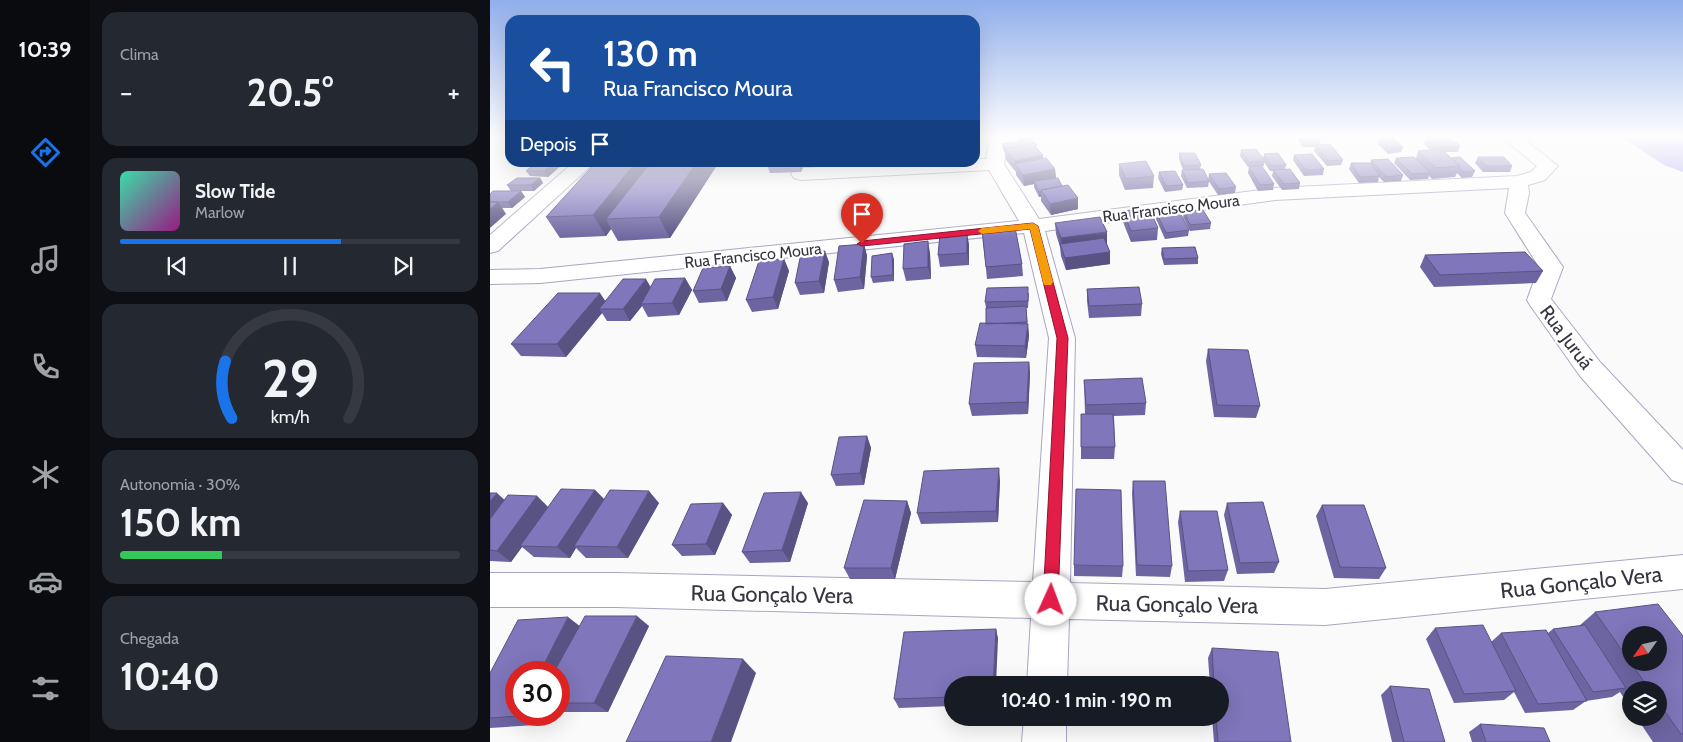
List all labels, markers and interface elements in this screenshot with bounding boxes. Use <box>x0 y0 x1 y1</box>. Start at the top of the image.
text: 130 m <box>603 32 698 75</box>
icon: left <box>520 35 585 100</box>
text: 10:39 <box>19 36 71 63</box>
text: Clima <box>120 45 159 64</box>
text: 20.5° <box>247 69 333 116</box>
text: − <box>120 75 132 109</box>
text: + <box>448 75 460 109</box>
text: Rua Francisco Moura <box>603 75 792 102</box>
icon: arrive <box>586 130 614 158</box>
text: Depois <box>520 133 576 156</box>
icon: directions <box>28 135 63 170</box>
text: Slow Tide <box>195 180 275 203</box>
street label: Rua Francisco Moura <box>1102 191 1241 226</box>
pin <box>841 193 883 244</box>
icon: arrive <box>848 200 876 228</box>
text: Marlow <box>195 203 245 222</box>
street label: Rua Francisco Moura <box>684 239 823 272</box>
icon: music <box>28 242 63 277</box>
icon: previous <box>163 252 191 280</box>
icon: pause <box>276 252 304 280</box>
icon: next <box>389 252 417 280</box>
street label: Rua Juruá <box>1535 301 1598 374</box>
text: 29 <box>262 347 318 410</box>
icon: phone <box>28 349 63 384</box>
text: km/h <box>270 406 310 427</box>
icon: climate <box>28 457 63 492</box>
text: Autonomia · 30% <box>120 475 240 494</box>
text: 150 km <box>120 499 241 546</box>
street label: Rua Gonçalo Vera <box>1499 561 1664 604</box>
icon: car <box>28 564 63 599</box>
position arrow <box>1024 573 1076 625</box>
street label: Rua Gonçalo Vera <box>691 580 854 609</box>
street label: Rua Gonçalo Vera <box>1096 590 1259 619</box>
north arrow <box>1622 626 1668 671</box>
map controls <box>1622 626 1667 726</box>
text: Chegada <box>120 629 179 648</box>
text: 10:40 <box>120 653 220 700</box>
speed limit sign: 30 <box>505 661 570 726</box>
icon: filters <box>28 671 63 706</box>
button: layers <box>1622 681 1667 726</box>
text: 10:40 · 1 min · 190 m <box>1001 689 1172 712</box>

